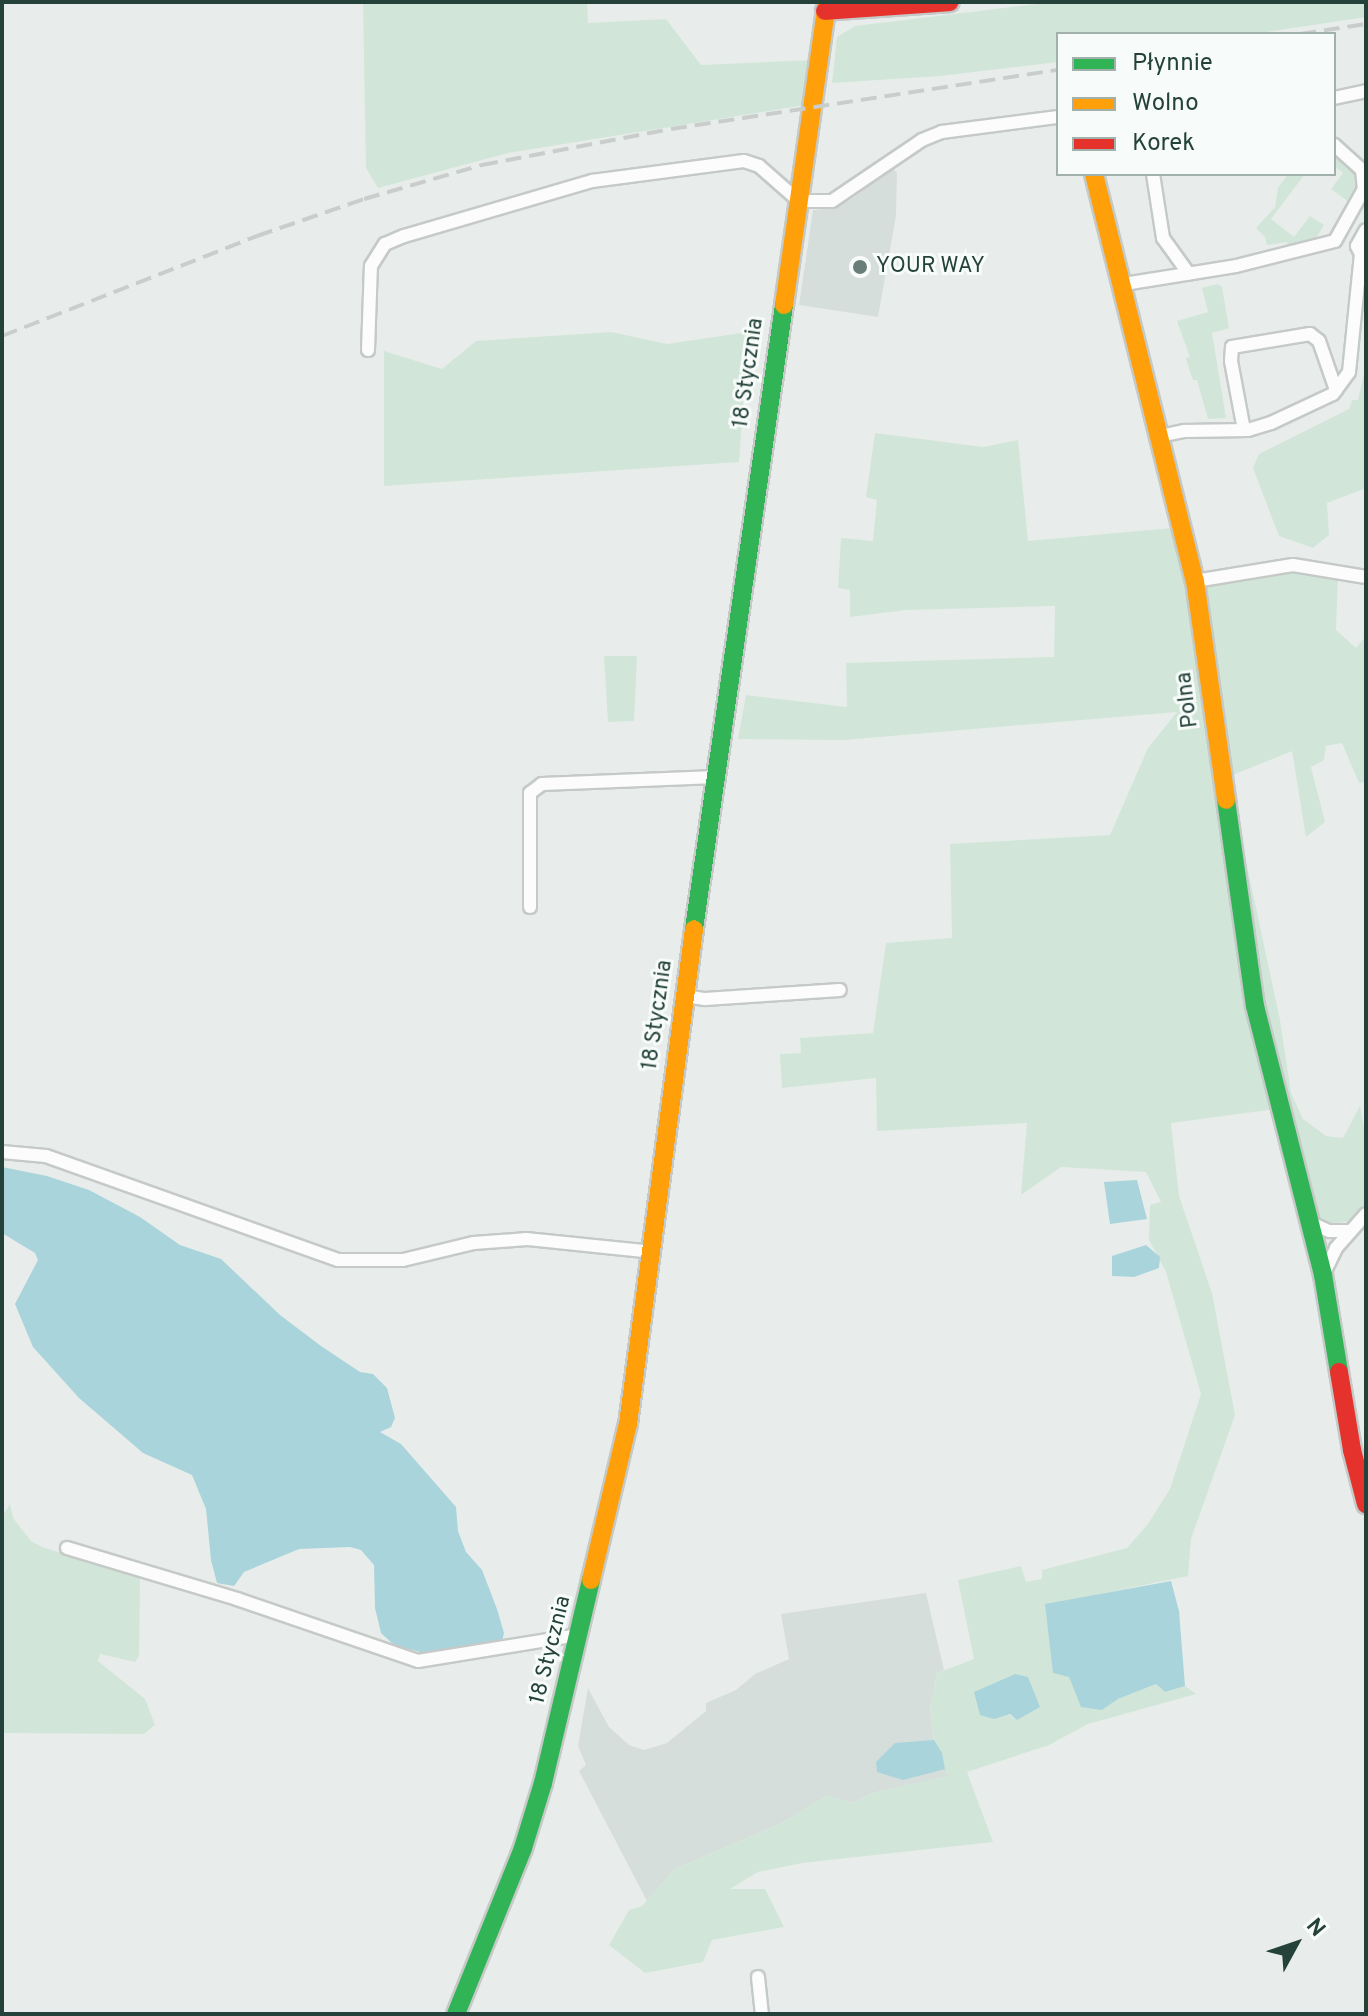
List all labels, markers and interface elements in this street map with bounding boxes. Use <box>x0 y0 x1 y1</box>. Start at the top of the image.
legend <box>1056 32 1336 176</box>
text: Płynnie <box>1132 49 1213 79</box>
text: Wolno <box>1132 89 1199 119</box>
text: Korek <box>1132 129 1195 159</box>
place label: YOUR WAY <box>876 254 985 280</box>
marker: YOUR WAY <box>851 258 869 276</box>
street label: 18 Stycznia <box>728 316 770 430</box>
street label: Polna <box>1171 671 1205 729</box>
street label: 18 Stycznia <box>637 958 679 1072</box>
street label: 18 Stycznia <box>525 1593 577 1707</box>
north arrow <box>1256 1904 1336 1984</box>
text: N <box>1299 1914 1330 1943</box>

